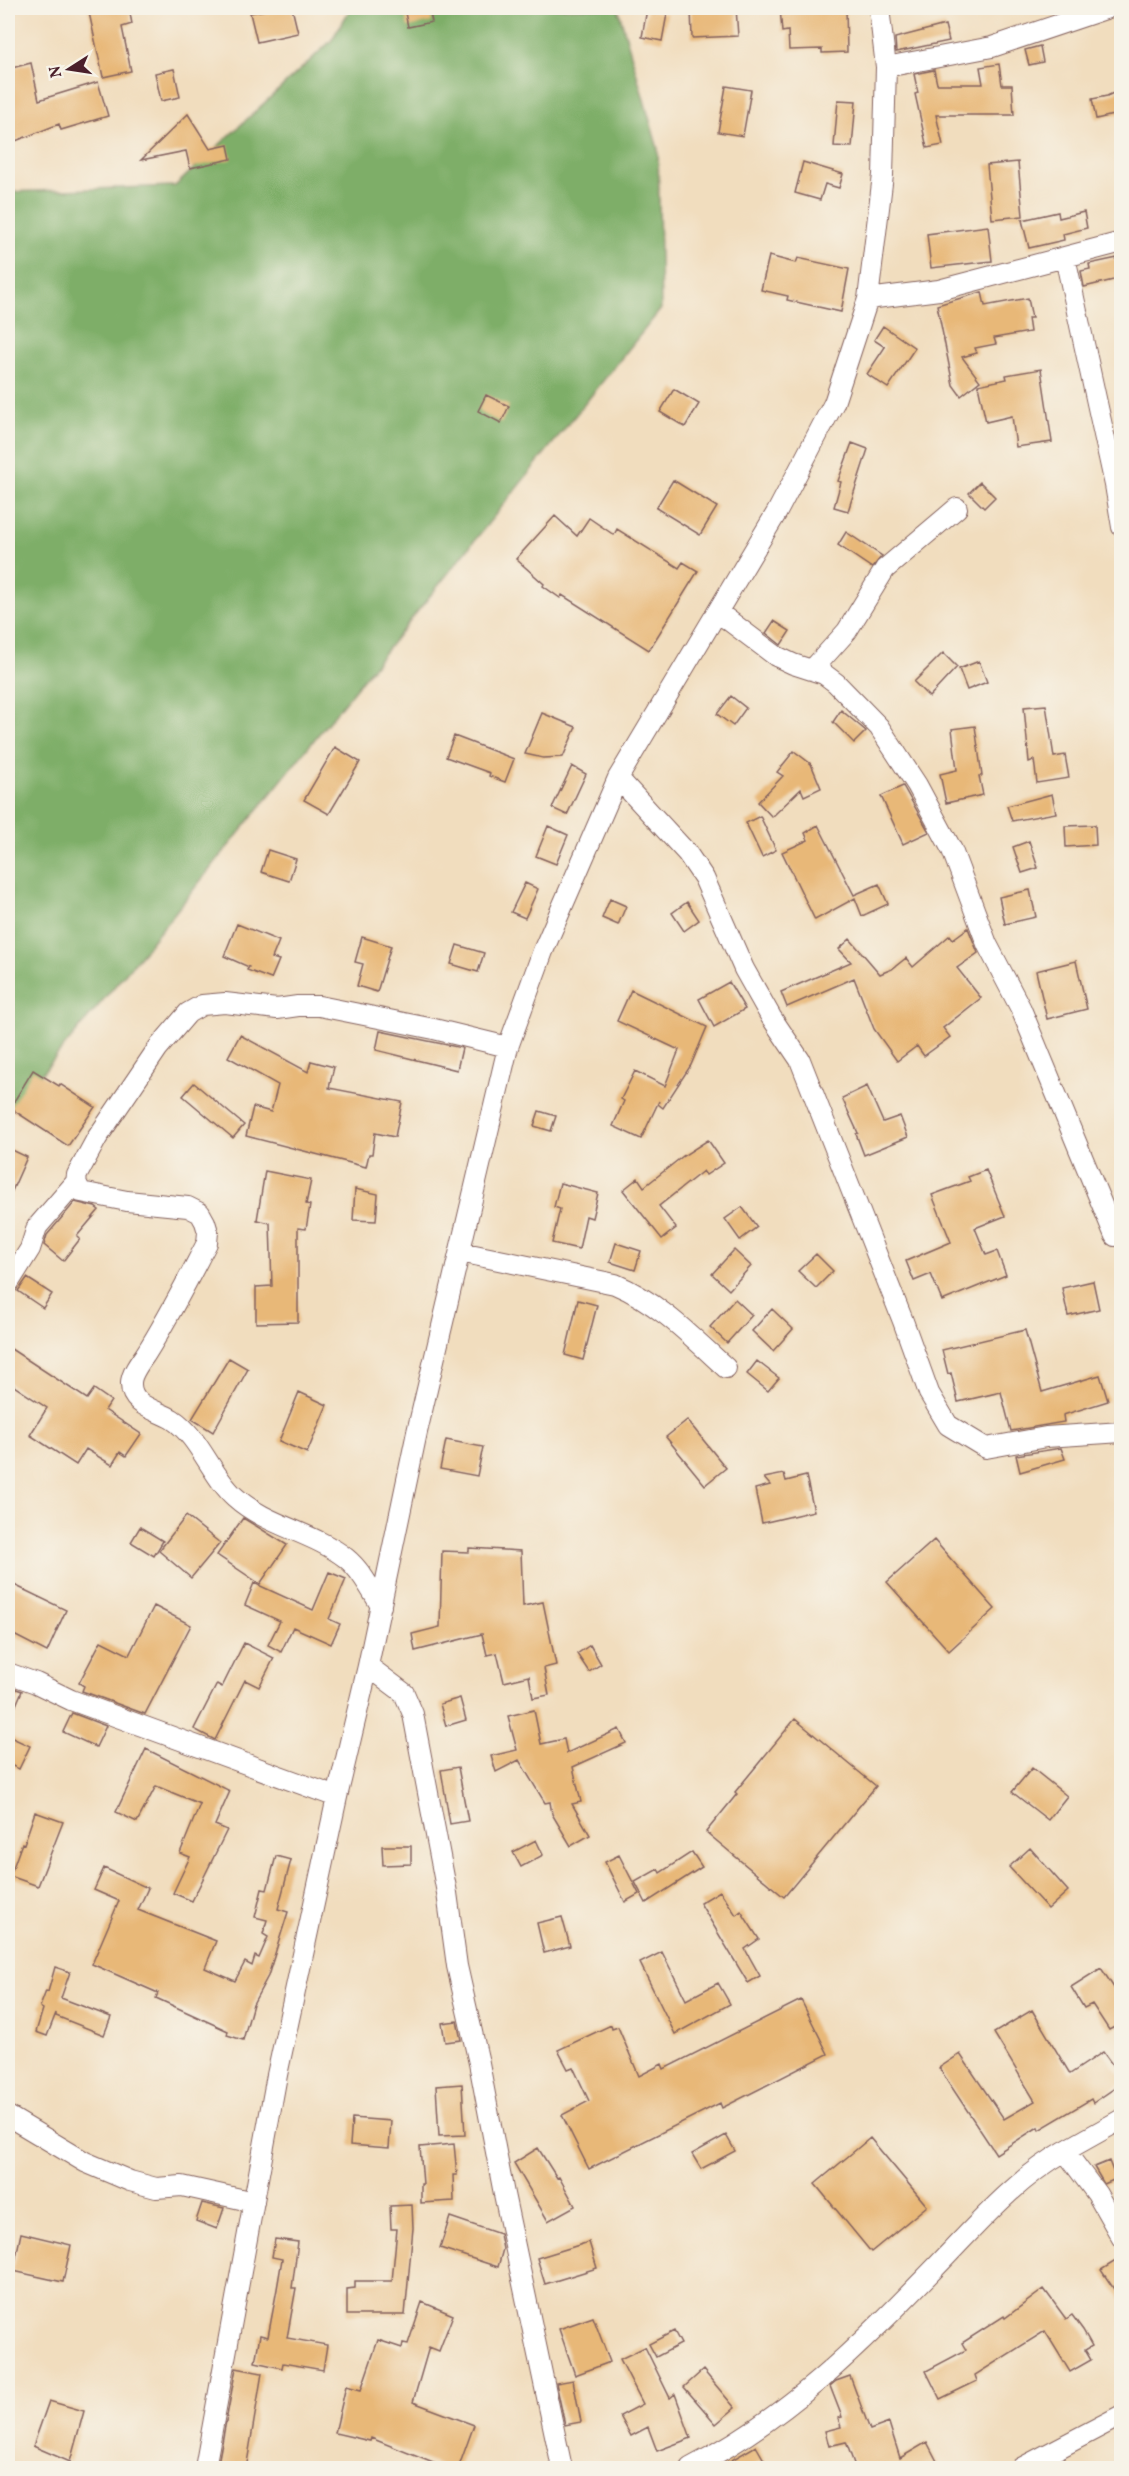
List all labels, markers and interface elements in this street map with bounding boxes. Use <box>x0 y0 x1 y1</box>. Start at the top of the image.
north arrow <box>39 39 99 99</box>
text: N <box>44 63 68 80</box>

